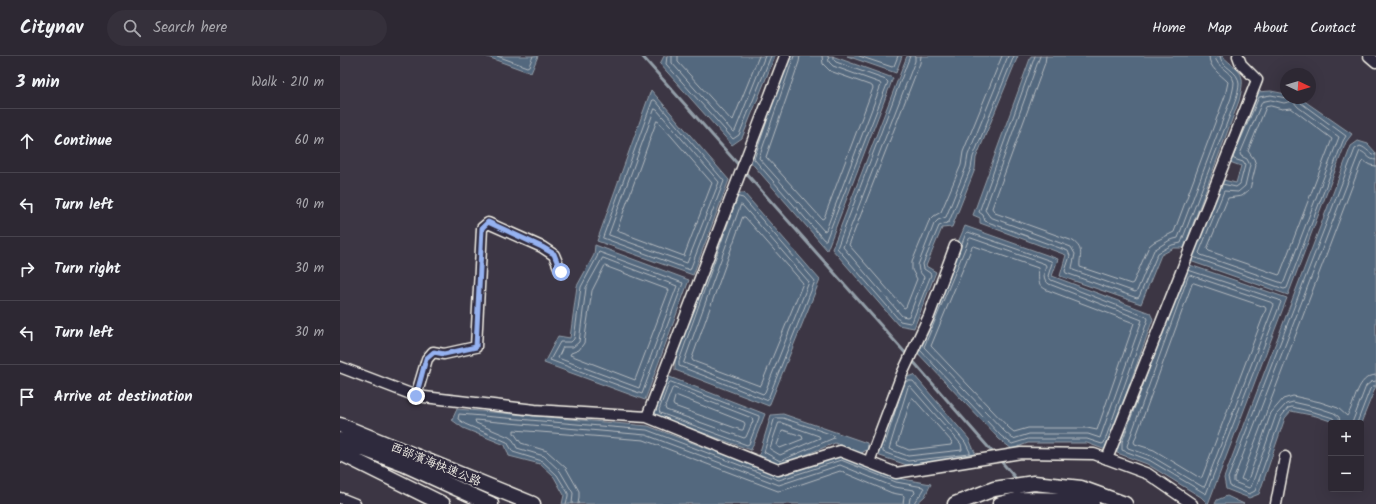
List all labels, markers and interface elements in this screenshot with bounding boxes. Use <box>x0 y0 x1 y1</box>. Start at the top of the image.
search box <box>107 10 387 46</box>
text: Citynav <box>20 13 83 43</box>
text: Search here <box>153 16 227 40</box>
icon: search <box>121 17 143 39</box>
text: Home <box>1152 17 1186 39</box>
text: Map <box>1208 17 1232 39</box>
text: About <box>1254 17 1288 39</box>
text: Contact <box>1310 17 1356 39</box>
north arrow <box>1280 68 1316 104</box>
text: 3 min <box>16 69 60 96</box>
text: Walk · 210 m <box>251 72 324 93</box>
text: Continue <box>54 129 112 153</box>
icon: ahead <box>16 130 38 152</box>
text: 60 m <box>295 130 324 151</box>
text: Turn left <box>54 193 114 217</box>
icon: left <box>16 194 38 216</box>
text: 90 m <box>296 194 324 215</box>
text: Turn right <box>54 257 121 281</box>
icon: right <box>16 258 38 280</box>
text: 30 m <box>295 258 324 279</box>
route start <box>552 263 570 281</box>
text: Turn left <box>54 321 114 345</box>
icon: left <box>16 322 38 344</box>
text: 30 m <box>295 322 324 343</box>
text: Arrive at destination <box>54 385 193 409</box>
icon: arrive <box>16 386 38 408</box>
route end <box>407 387 425 405</box>
map controls <box>1328 420 1364 492</box>
button: + <box>1328 420 1364 456</box>
street label: 西部濱海快速公路 <box>388 438 484 491</box>
button: − <box>1328 456 1364 492</box>

